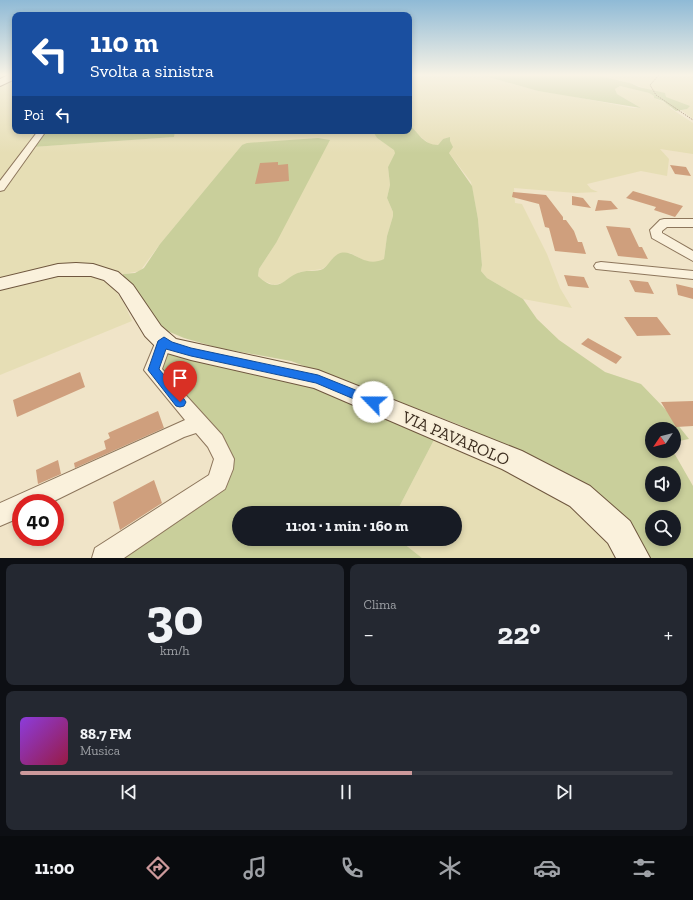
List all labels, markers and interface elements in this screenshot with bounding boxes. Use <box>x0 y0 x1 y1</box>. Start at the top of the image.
text: 110 m <box>90 26 159 59</box>
icon: left <box>24 28 76 80</box>
text: Svolta a sinistra <box>90 60 214 82</box>
icon: left <box>52 104 74 126</box>
text: Poi <box>24 106 44 124</box>
pin <box>163 361 197 402</box>
icon: arrive <box>169 367 191 389</box>
position arrow <box>352 381 394 423</box>
street label: VIA PAVAROLO <box>398 406 513 470</box>
north arrow <box>645 422 681 458</box>
map controls <box>645 422 681 546</box>
button: sound <box>645 466 681 502</box>
speed limit sign: 40 <box>12 494 64 546</box>
button: search <box>645 510 681 546</box>
text: 11:01 · 1 min · 160 m <box>286 517 408 535</box>
text: 30 <box>146 586 204 648</box>
text: Clima <box>364 597 397 612</box>
text: 22° <box>497 616 540 652</box>
text: − <box>364 621 374 648</box>
text: + <box>664 621 673 648</box>
text: km/h <box>160 643 190 658</box>
text: 88.7 FM <box>80 725 131 743</box>
text: Musica <box>80 743 120 758</box>
icon: previous <box>118 781 140 803</box>
icon: pause <box>335 781 357 803</box>
icon: next <box>553 781 575 803</box>
icon: directions <box>144 854 172 882</box>
icon: music <box>241 854 269 882</box>
icon: phone <box>338 854 366 882</box>
icon: climate <box>436 854 464 882</box>
icon: car <box>533 854 561 882</box>
icon: filters <box>630 854 658 882</box>
text: 11:00 <box>35 857 74 879</box>

